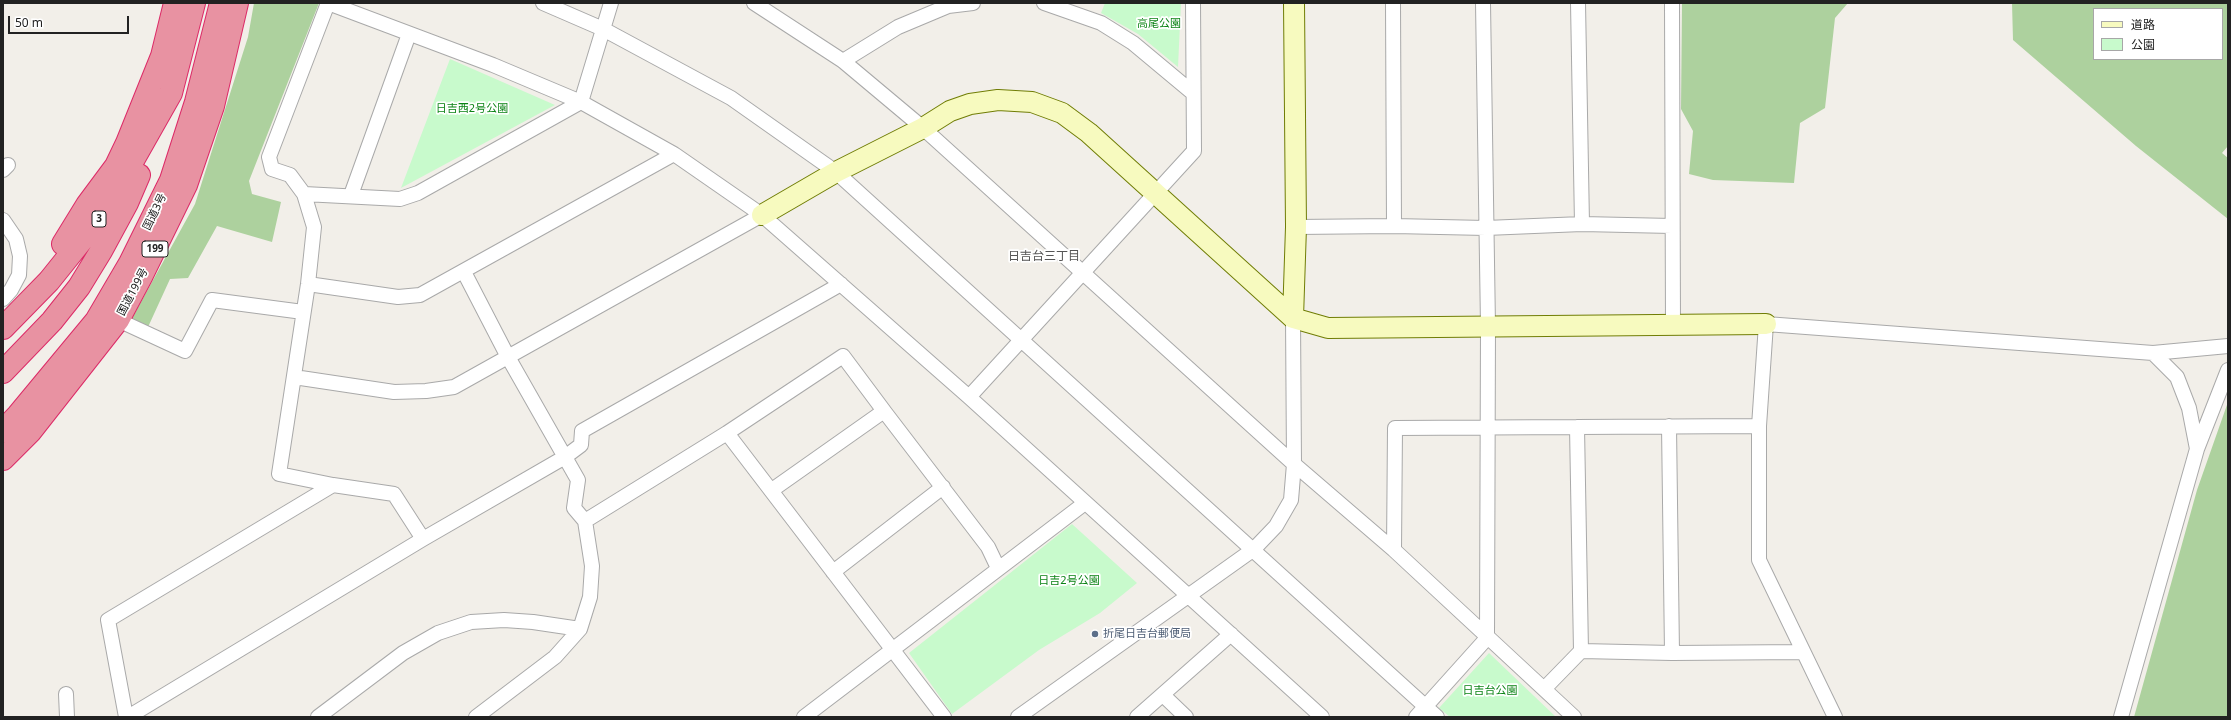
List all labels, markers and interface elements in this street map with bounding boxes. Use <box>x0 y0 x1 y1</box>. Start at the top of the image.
scale bar <box>10 8 131 34</box>
legend <box>2093 8 2223 60</box>
text: 50 m <box>15 14 43 31</box>
text: 道路 <box>2131 16 2155 33</box>
park label: 高尾公園 <box>1137 17 1181 31</box>
text: 公園 <box>2131 36 2155 53</box>
park label: 日吉西2号公園 <box>436 102 508 116</box>
street label: 国道3号 <box>140 191 170 233</box>
road number: 3 <box>92 211 106 227</box>
road number: 199 <box>142 241 168 257</box>
district label: 日吉台三丁目 <box>1008 250 1080 264</box>
street label: 国道199号 <box>115 266 151 318</box>
park label: 日吉2号公園 <box>1038 574 1100 588</box>
place label: 折尾日吉台郵便局 <box>1103 627 1191 641</box>
marker: 折尾日吉台郵便局 <box>1090 629 1100 639</box>
park label: 日吉台公園 <box>1463 684 1517 698</box>

